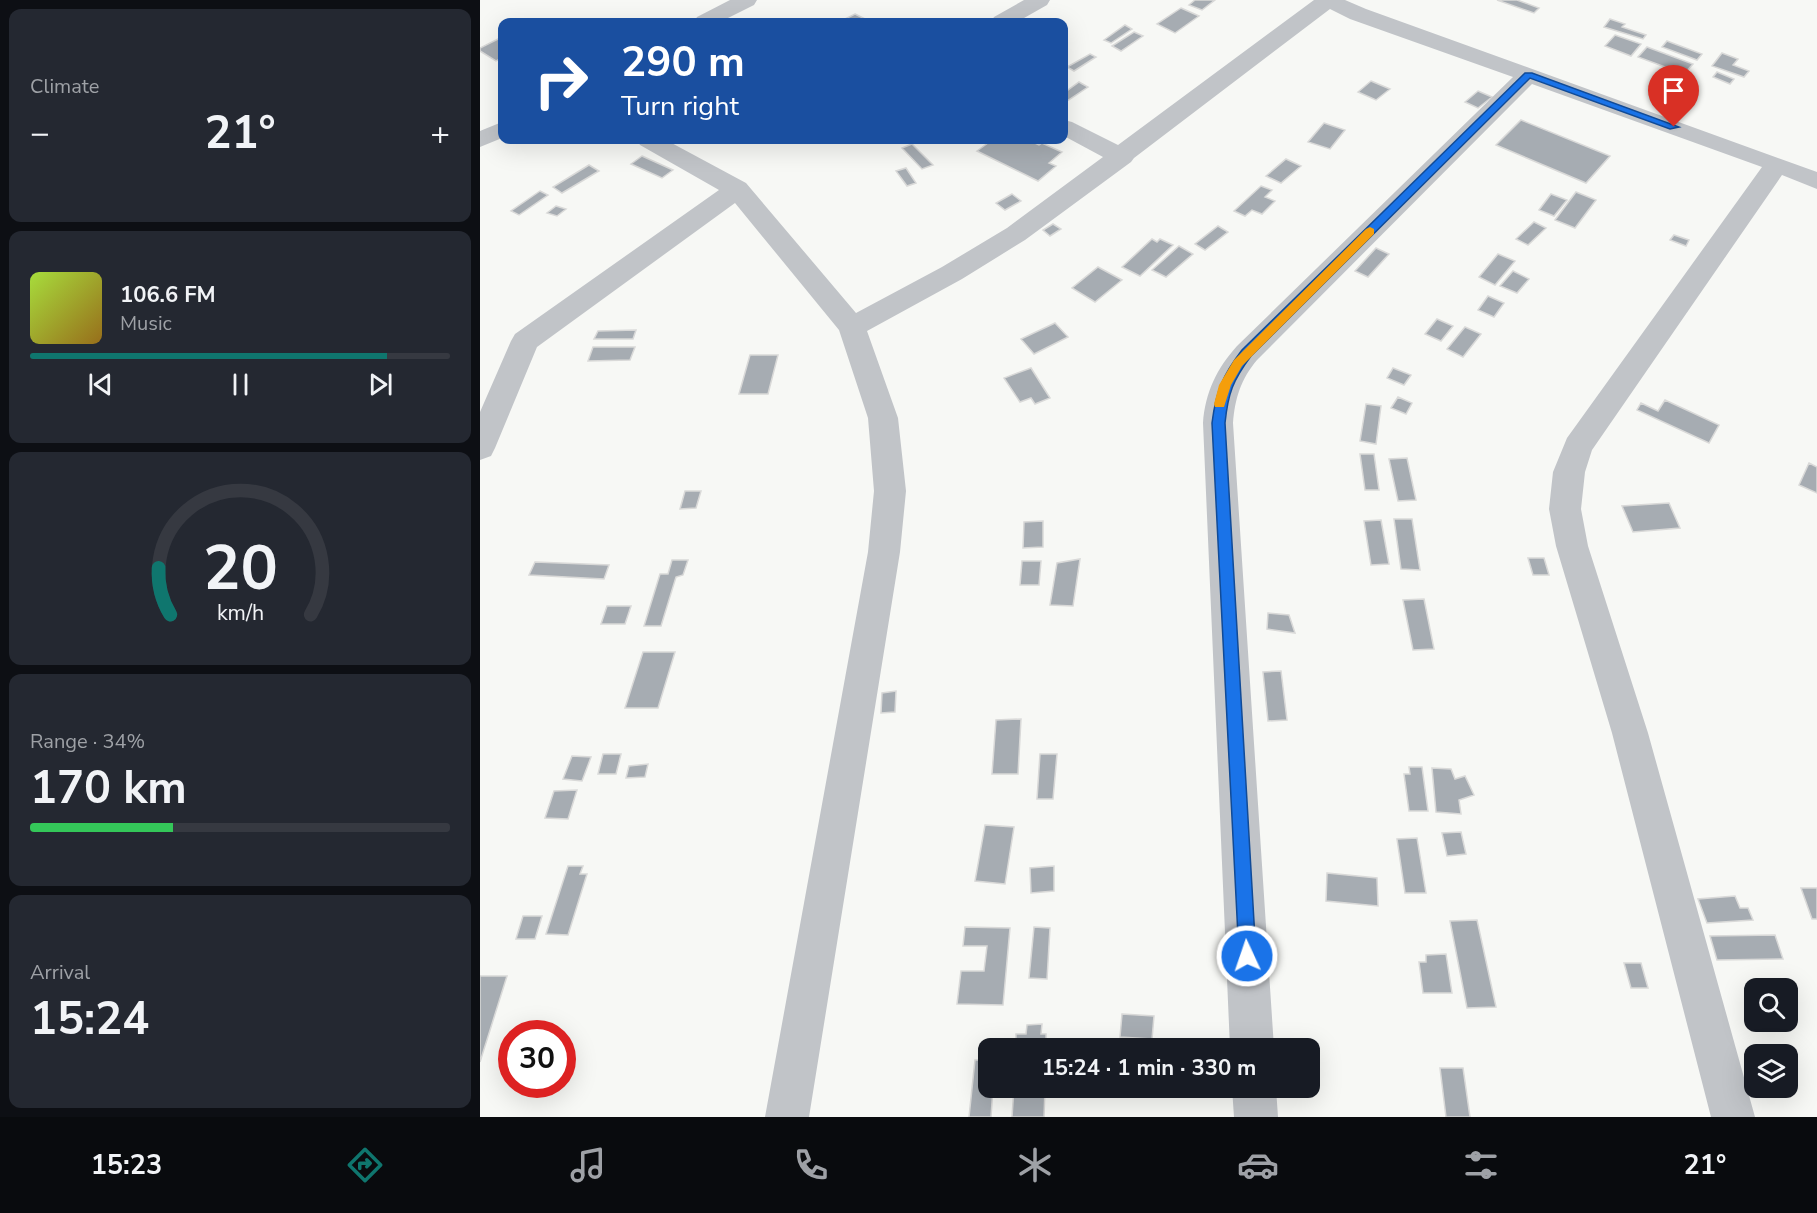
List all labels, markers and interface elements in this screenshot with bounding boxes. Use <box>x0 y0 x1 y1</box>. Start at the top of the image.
text: 290 m <box>621 34 745 91</box>
icon: right <box>522 42 600 120</box>
pin <box>1648 65 1699 127</box>
text: Climate <box>30 73 99 100</box>
icon: arrive <box>1657 74 1690 107</box>
text: Turn right <box>621 88 739 125</box>
text: 21° <box>204 103 276 164</box>
text: − <box>30 111 50 156</box>
text: + <box>430 111 450 156</box>
text: 106.6 FM <box>120 280 216 310</box>
text: Music <box>120 310 172 337</box>
icon: previous <box>84 368 117 401</box>
icon: pause <box>224 368 257 401</box>
icon: next <box>364 368 397 401</box>
text: 20 <box>203 527 277 612</box>
text: km/h <box>216 599 264 629</box>
text: Range · 34% <box>30 728 145 755</box>
text: 170 km <box>30 758 187 819</box>
position arrow <box>1215 924 1279 988</box>
text: Arrival <box>30 959 90 986</box>
map controls <box>1744 978 1798 1098</box>
button: search <box>1744 978 1798 1032</box>
text: 15:24 <box>30 989 149 1050</box>
speed limit sign: 30 <box>498 1020 576 1098</box>
button: layers <box>1744 1044 1798 1098</box>
text: 15:24 · 1 min · 330 m <box>1042 1053 1256 1083</box>
icon: directions <box>344 1144 386 1186</box>
icon: music <box>567 1144 609 1186</box>
icon: phone <box>790 1144 832 1186</box>
icon: climate <box>1014 1144 1056 1186</box>
icon: car <box>1237 1144 1279 1186</box>
icon: filters <box>1460 1144 1502 1186</box>
text: 15:23 <box>91 1147 162 1184</box>
text: 21° <box>1684 1147 1726 1184</box>

